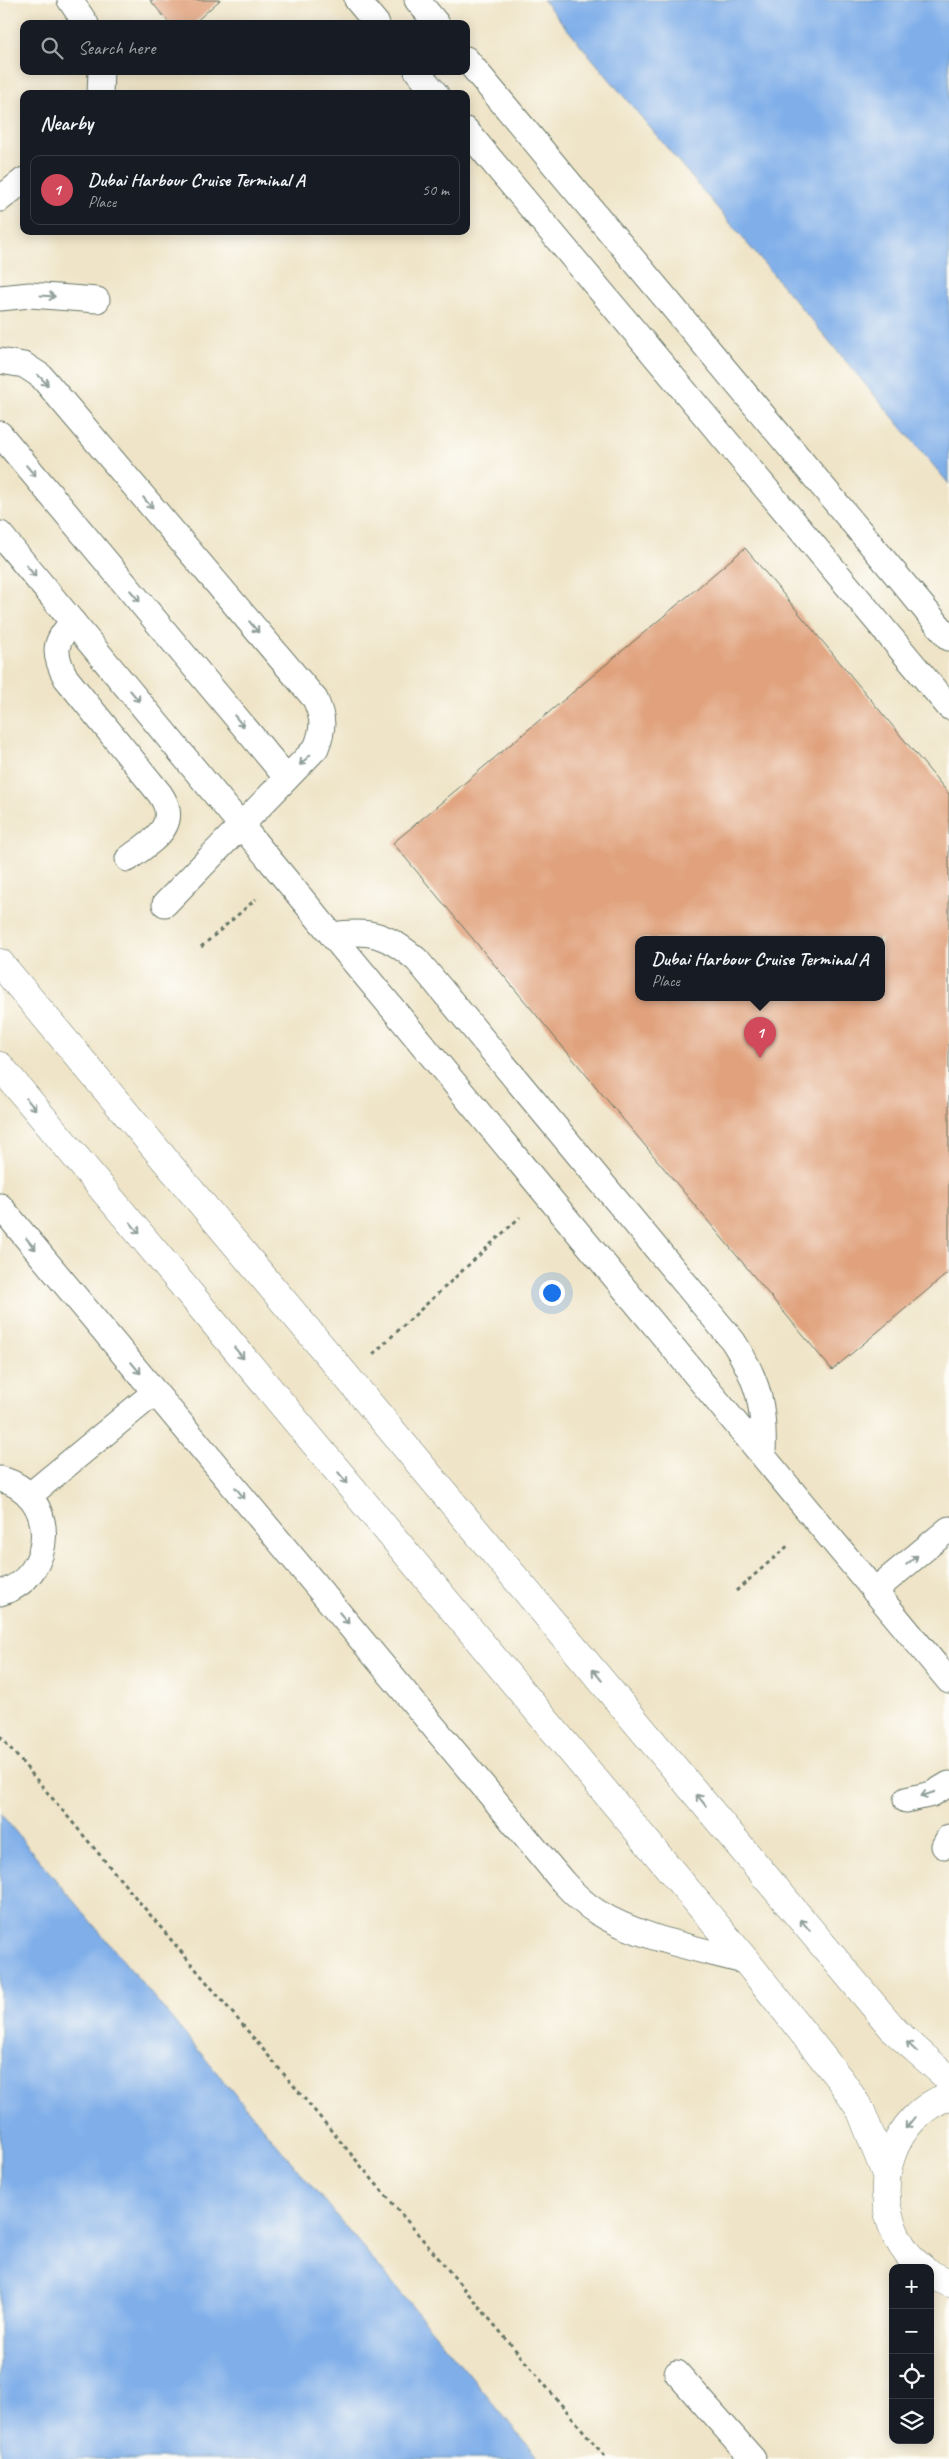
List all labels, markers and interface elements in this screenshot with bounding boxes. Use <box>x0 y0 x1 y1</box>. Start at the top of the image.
search box <box>20 20 470 75</box>
icon: search <box>38 34 66 62</box>
text: Search here <box>78 36 155 60</box>
text: Nearby <box>40 110 93 136</box>
text: Dubai Harbour Cruise Terminal A <box>88 168 305 192</box>
text: 1 <box>53 180 61 200</box>
text: 50 m <box>422 180 449 200</box>
text: Place <box>88 192 116 212</box>
one-way arrow <box>40 291 56 301</box>
one-way arrow <box>37 374 49 386</box>
one-way arrow <box>26 464 37 477</box>
one-way arrow <box>143 497 154 510</box>
one-way arrow <box>26 565 37 578</box>
one-way arrow <box>129 589 140 602</box>
one-way arrow <box>248 621 259 634</box>
one-way arrow <box>129 690 141 703</box>
one-way arrow <box>233 714 244 727</box>
one-way arrow <box>298 754 311 766</box>
popup <box>635 936 885 1001</box>
text: Dubai Harbour Cruise Terminal A <box>652 947 868 971</box>
text: Place <box>652 971 680 991</box>
pin: 1 <box>744 1017 776 1058</box>
one-way arrow <box>26 1097 37 1110</box>
one-way arrow <box>130 1222 141 1235</box>
one-way arrow <box>26 1237 37 1250</box>
your location <box>539 1280 565 1306</box>
one-way arrow <box>234 1346 245 1359</box>
one-way arrow <box>130 1362 141 1375</box>
one-way arrow <box>338 1471 349 1484</box>
one-way arrow <box>234 1486 245 1499</box>
one-way arrow <box>905 1555 918 1566</box>
one-way arrow <box>338 1611 349 1624</box>
one-way arrow <box>591 1669 603 1682</box>
one-way arrow <box>921 1790 937 1799</box>
one-way arrow <box>696 1794 707 1807</box>
one-way arrow <box>800 1918 811 1931</box>
one-way arrow <box>905 2041 918 2053</box>
one-way arrow <box>904 2117 915 2130</box>
map controls <box>889 2264 934 2444</box>
button: + <box>889 2264 934 2309</box>
button: − <box>889 2309 934 2354</box>
button: locate <box>889 2354 934 2399</box>
button: layers <box>889 2399 934 2444</box>

